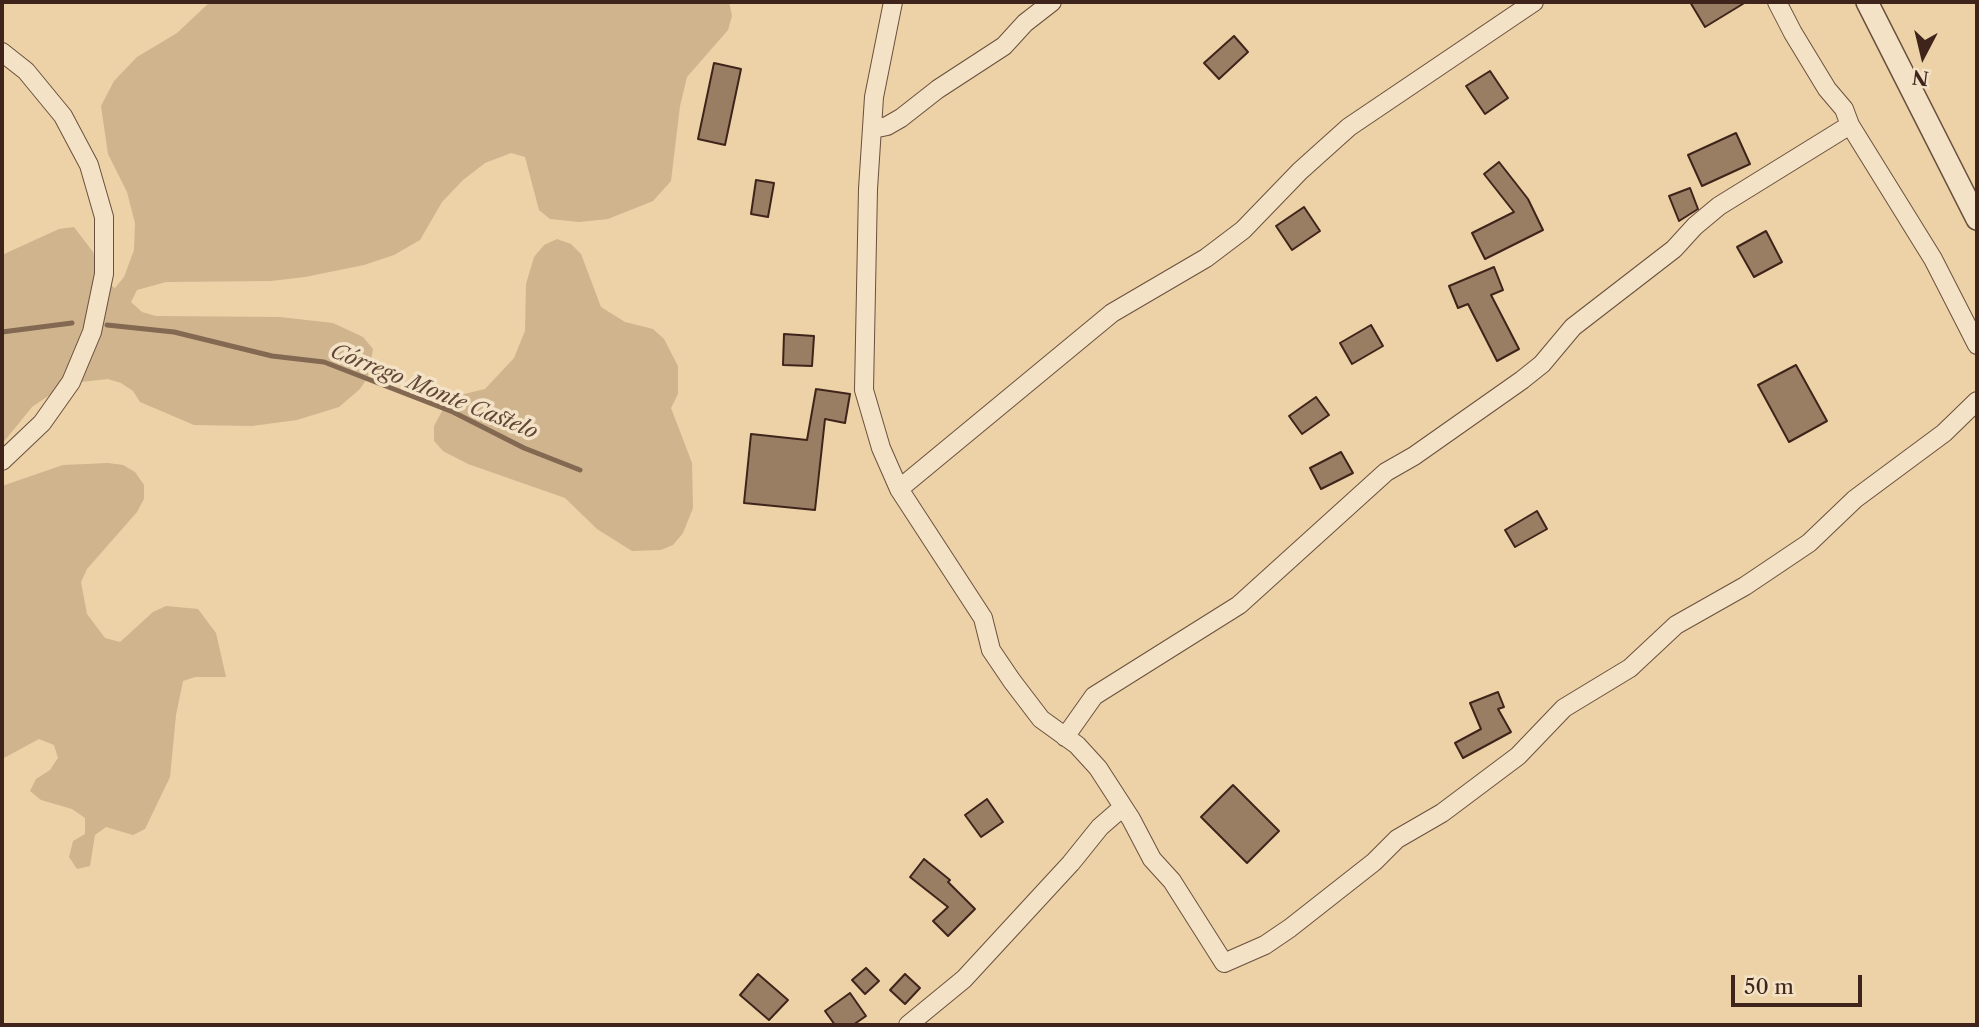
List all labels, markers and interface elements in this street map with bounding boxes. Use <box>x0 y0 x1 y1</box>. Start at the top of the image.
north arrow <box>1888 21 1958 91</box>
text: N <box>1911 65 1930 90</box>
water label: Córrego Monte Castelo <box>327 339 541 445</box>
scale bar <box>1734 960 1865 1004</box>
text: 50 m <box>1744 974 1794 999</box>

